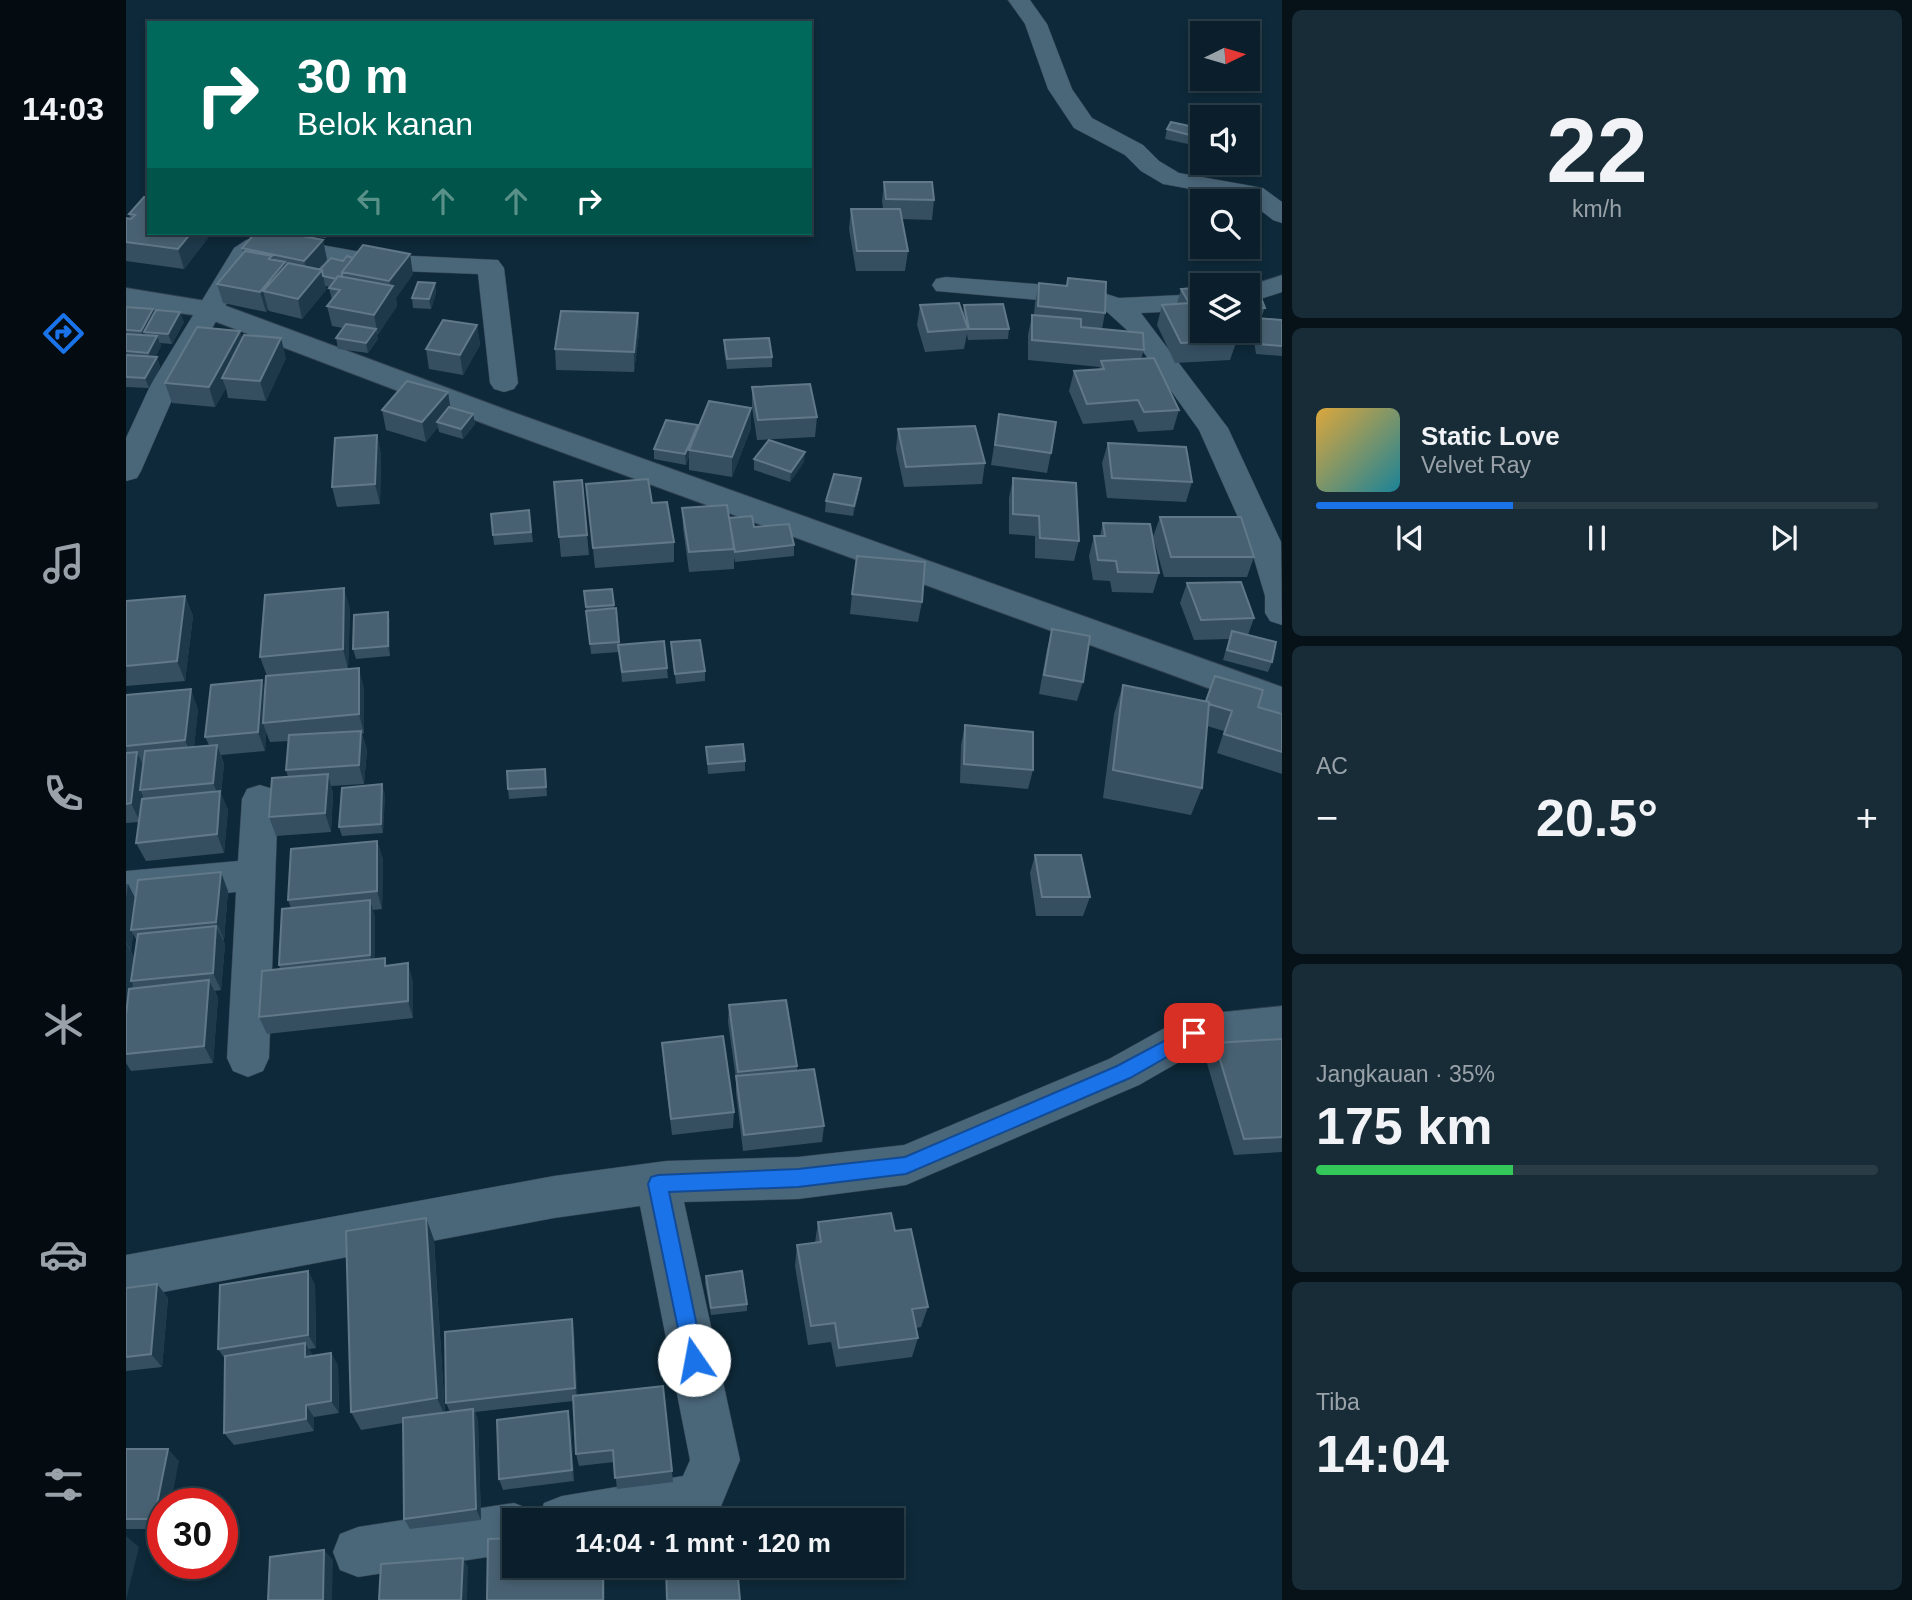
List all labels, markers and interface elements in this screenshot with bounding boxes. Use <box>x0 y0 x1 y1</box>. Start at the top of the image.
north arrow <box>1190 21 1260 91</box>
map controls <box>1190 21 1260 343</box>
icon: right <box>182 49 273 140</box>
text: 30 m <box>297 49 409 103</box>
text: 14:03 <box>22 91 104 127</box>
text: 22 <box>1546 100 1648 201</box>
button: sound <box>1190 105 1260 175</box>
text: Belok kanan <box>297 106 473 142</box>
icon: left <box>351 182 389 220</box>
icon: ahead <box>424 182 462 220</box>
icon: ahead <box>497 182 535 220</box>
icon: right <box>570 182 608 220</box>
button: search <box>1190 189 1260 259</box>
text: km/h <box>1572 196 1622 222</box>
button: layers <box>1190 273 1260 343</box>
icon: directions <box>39 309 88 358</box>
text: Static Love <box>1421 421 1560 451</box>
text: Velvet Ray <box>1421 452 1531 478</box>
icon: previous <box>1391 519 1429 557</box>
icon: pause <box>1578 519 1616 557</box>
icon: next <box>1765 519 1803 557</box>
icon: music <box>39 539 88 588</box>
text: AC <box>1316 753 1348 779</box>
icon: phone <box>39 769 88 818</box>
text: 20.5° <box>1536 789 1658 847</box>
text: − <box>1316 797 1338 839</box>
text: + <box>1856 797 1878 839</box>
icon: climate <box>39 1000 88 1049</box>
pin <box>1164 1003 1224 1063</box>
icon: arrive <box>1175 1014 1213 1052</box>
text: Jangkauan · 35% <box>1316 1061 1495 1087</box>
text: 175 km <box>1316 1097 1492 1155</box>
icon: car <box>39 1230 88 1279</box>
position arrow <box>657 1323 731 1397</box>
text: Tiba <box>1316 1389 1360 1415</box>
text: 14:04 <box>1316 1425 1449 1483</box>
icon: filters <box>39 1460 88 1509</box>
speed limit sign: 30 <box>147 1488 238 1579</box>
text: 14:04 · 1 mnt · 120 m <box>575 1528 831 1558</box>

